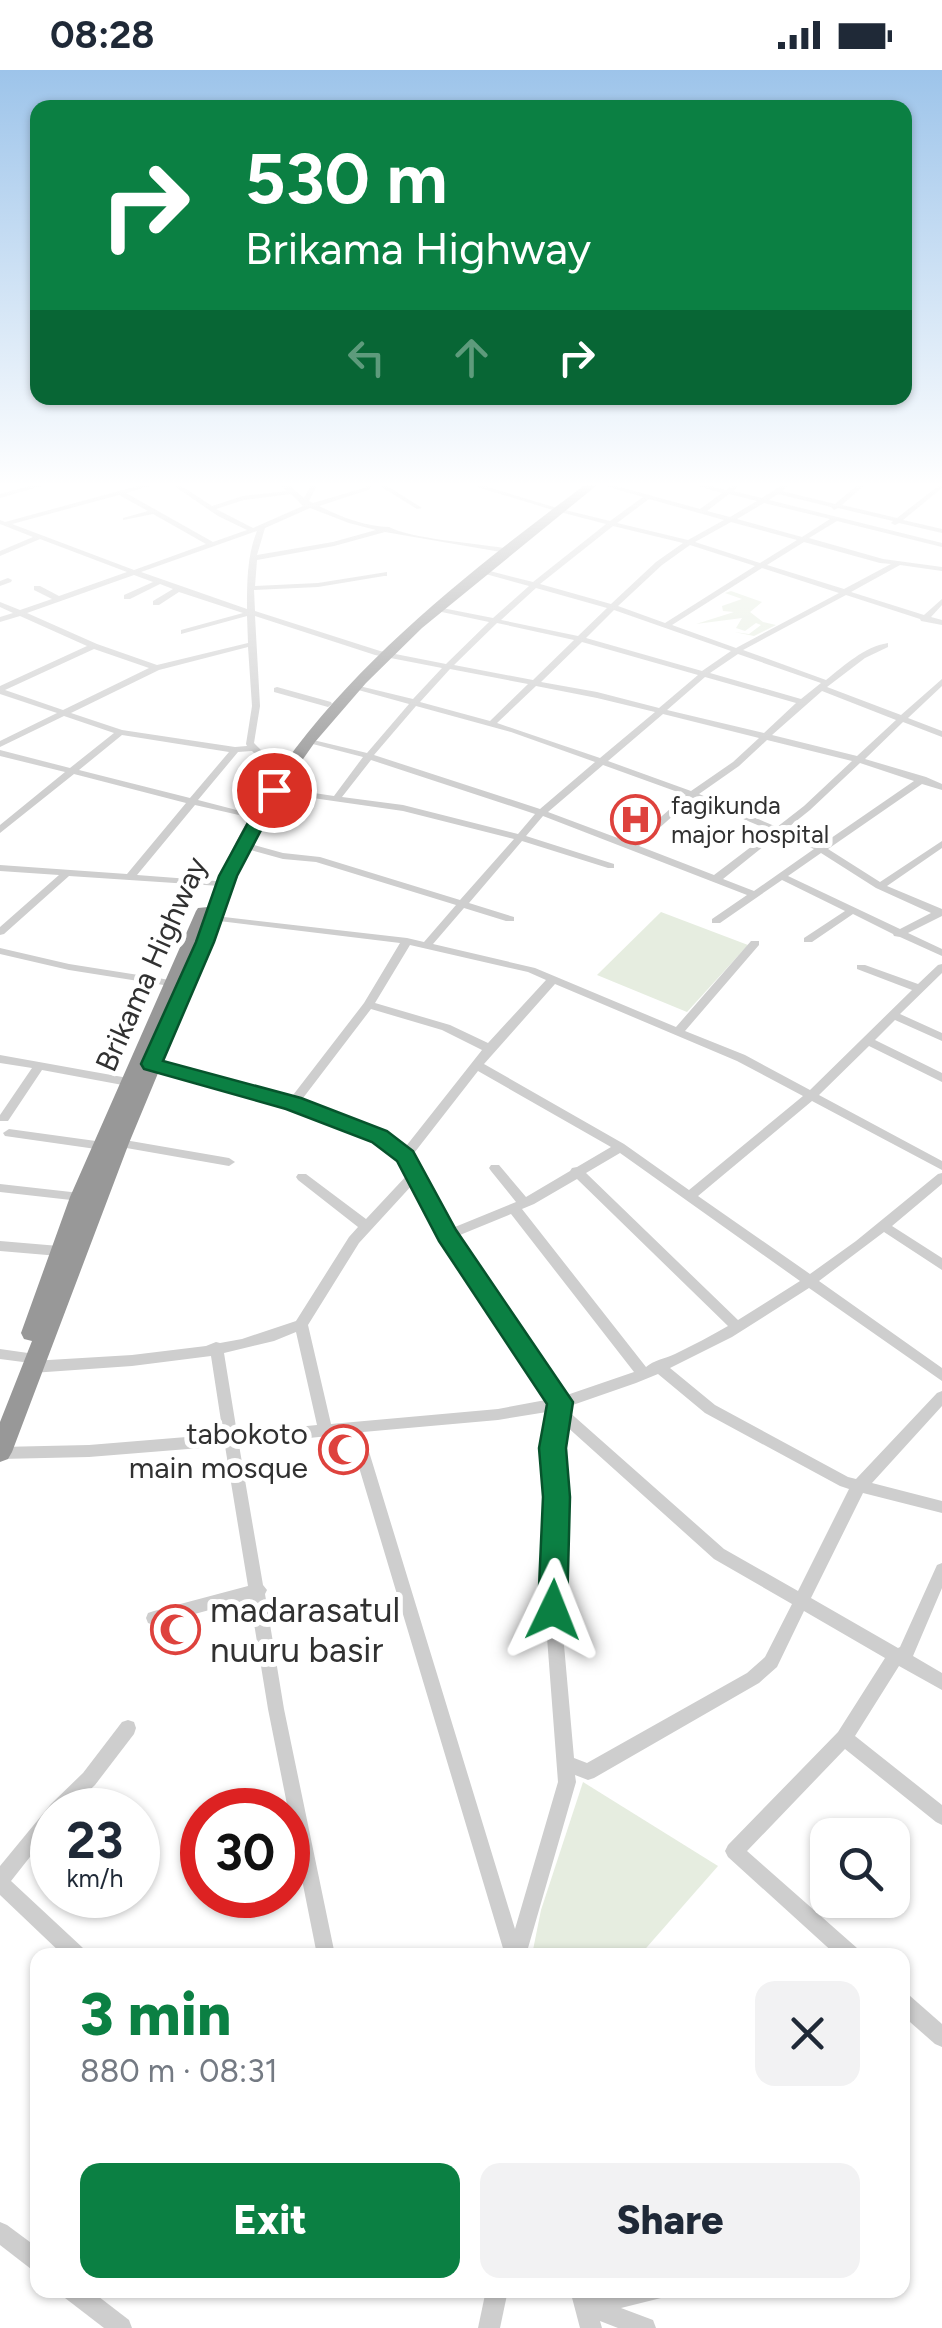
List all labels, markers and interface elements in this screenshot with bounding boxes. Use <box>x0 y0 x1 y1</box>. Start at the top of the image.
text: 08:28 <box>50 12 155 58</box>
text: 530 m <box>245 136 448 221</box>
icon: right <box>80 140 210 270</box>
text: Brikama Highway <box>245 221 591 275</box>
icon: left <box>339 330 394 385</box>
icon: ahead <box>444 330 499 385</box>
icon: right <box>549 330 604 385</box>
pin <box>232 748 317 833</box>
icon: arrive <box>247 763 302 818</box>
place label: fagikunda major hospital <box>671 790 829 849</box>
hospital icon: fagikunda major hospital <box>610 793 662 845</box>
street label: Brikama Highway <box>87 851 215 1077</box>
place label: tabokoto main mosque <box>129 1415 308 1486</box>
mosque icon: tabokoto main mosque <box>317 1424 369 1476</box>
position arrow <box>501 1558 605 1662</box>
place label: madarasatul nuuru basir <box>210 1589 400 1671</box>
mosque icon: madarasatul nuuru basir <box>149 1604 201 1656</box>
speed limit sign: 30 <box>180 1788 310 1918</box>
text: 23 <box>67 1810 123 1871</box>
map controls <box>810 1818 910 1918</box>
button: search <box>810 1818 910 1918</box>
text: km/h <box>66 1863 124 1893</box>
text: 3 min <box>80 1978 232 2050</box>
button: close <box>755 1981 860 2086</box>
text: 880 m · 08:31 <box>80 2052 278 2090</box>
button: Exit <box>80 2163 460 2278</box>
button: Share <box>480 2163 860 2278</box>

